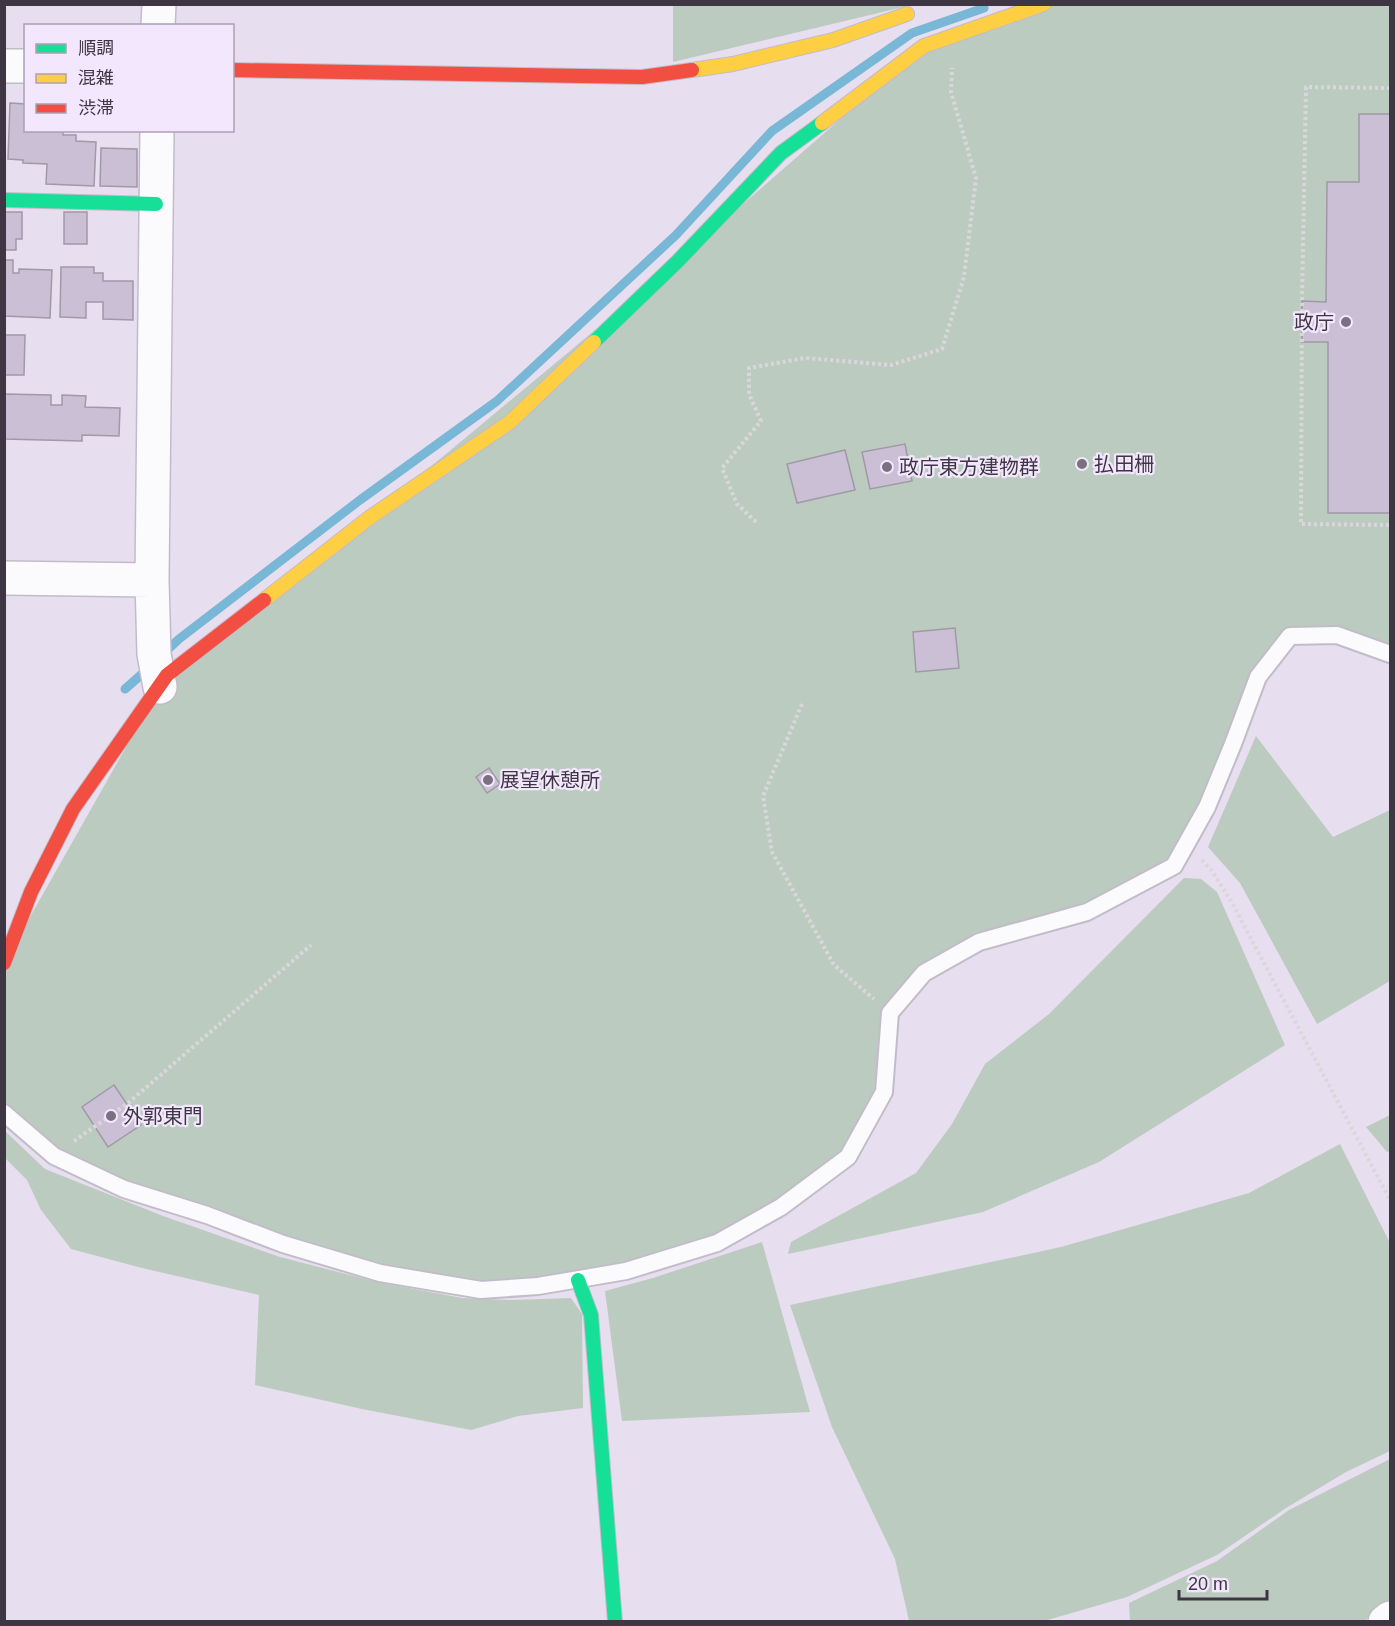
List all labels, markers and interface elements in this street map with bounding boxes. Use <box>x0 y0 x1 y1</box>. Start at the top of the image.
legend <box>24 24 234 132</box>
text: 順調 <box>78 38 114 58</box>
text: 混雑 <box>78 68 114 88</box>
text: 渋滞 <box>78 98 114 118</box>
place label: 政庁 <box>1294 311 1334 333</box>
marker: 政庁 <box>1339 315 1353 329</box>
place label: 払田柵 <box>1094 453 1154 475</box>
place label: 政庁東方建物群 <box>899 456 1039 478</box>
marker: 払田柵 <box>1075 457 1089 471</box>
marker: 政庁東方建物群 <box>880 460 894 474</box>
place label: 展望休憩所 <box>500 769 600 791</box>
marker: 展望休憩所 <box>481 773 495 787</box>
place label: 外郭東門 <box>123 1105 203 1127</box>
marker: 外郭東門 <box>104 1109 118 1123</box>
scale bar <box>1179 1563 1268 1601</box>
text: 20 m <box>1188 1574 1228 1594</box>

